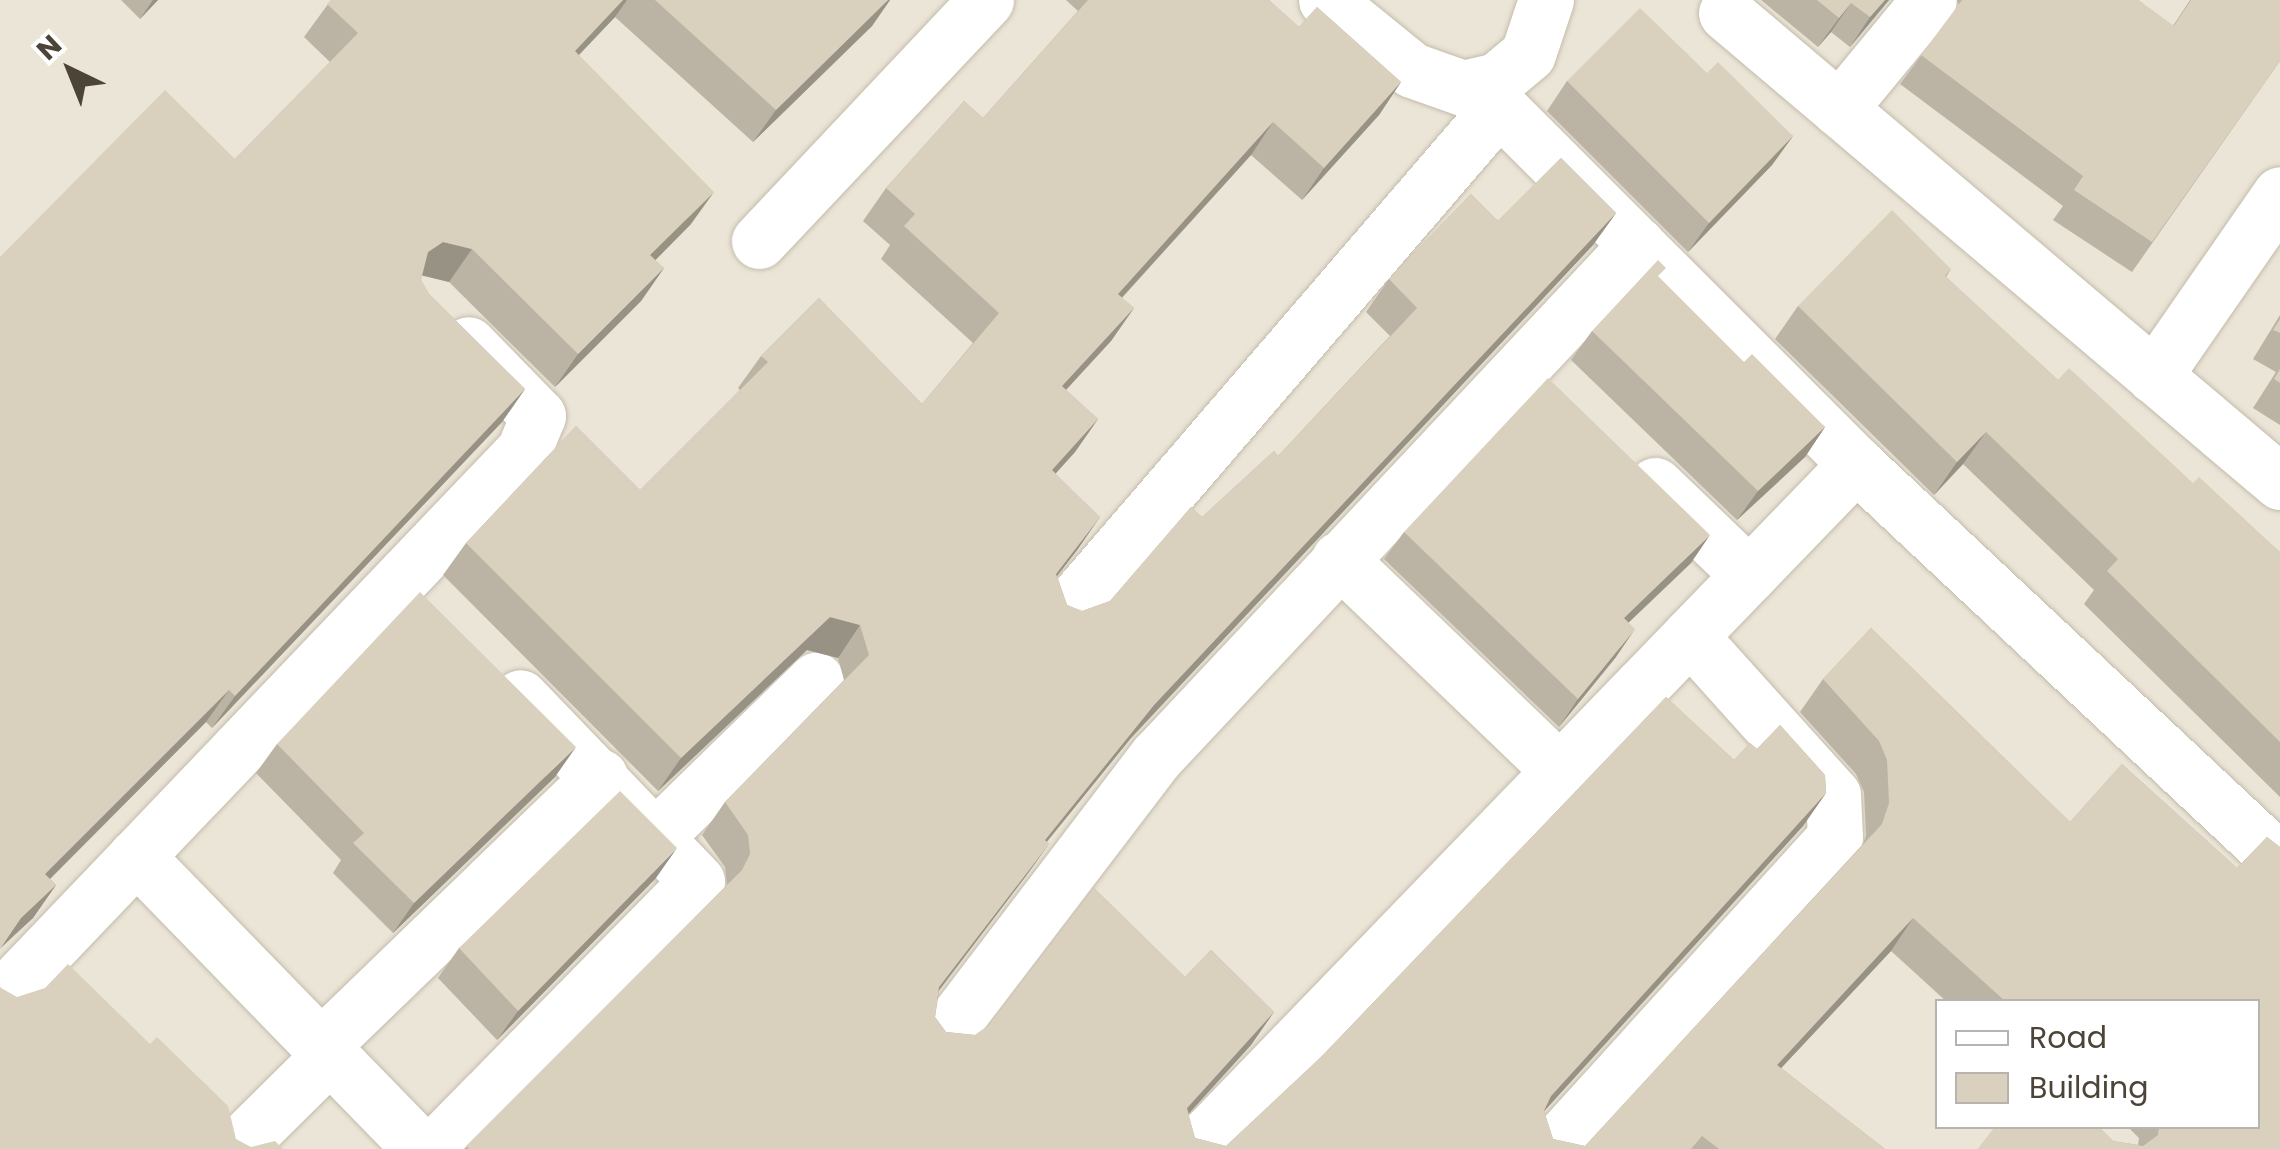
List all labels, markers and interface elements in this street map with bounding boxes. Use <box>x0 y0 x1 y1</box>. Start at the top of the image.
north arrow <box>20 20 120 120</box>
text: N <box>28 26 70 69</box>
legend <box>1935 999 2260 1129</box>
text: Road <box>2029 1016 2107 1059</box>
text: Building <box>2029 1066 2149 1109</box>

